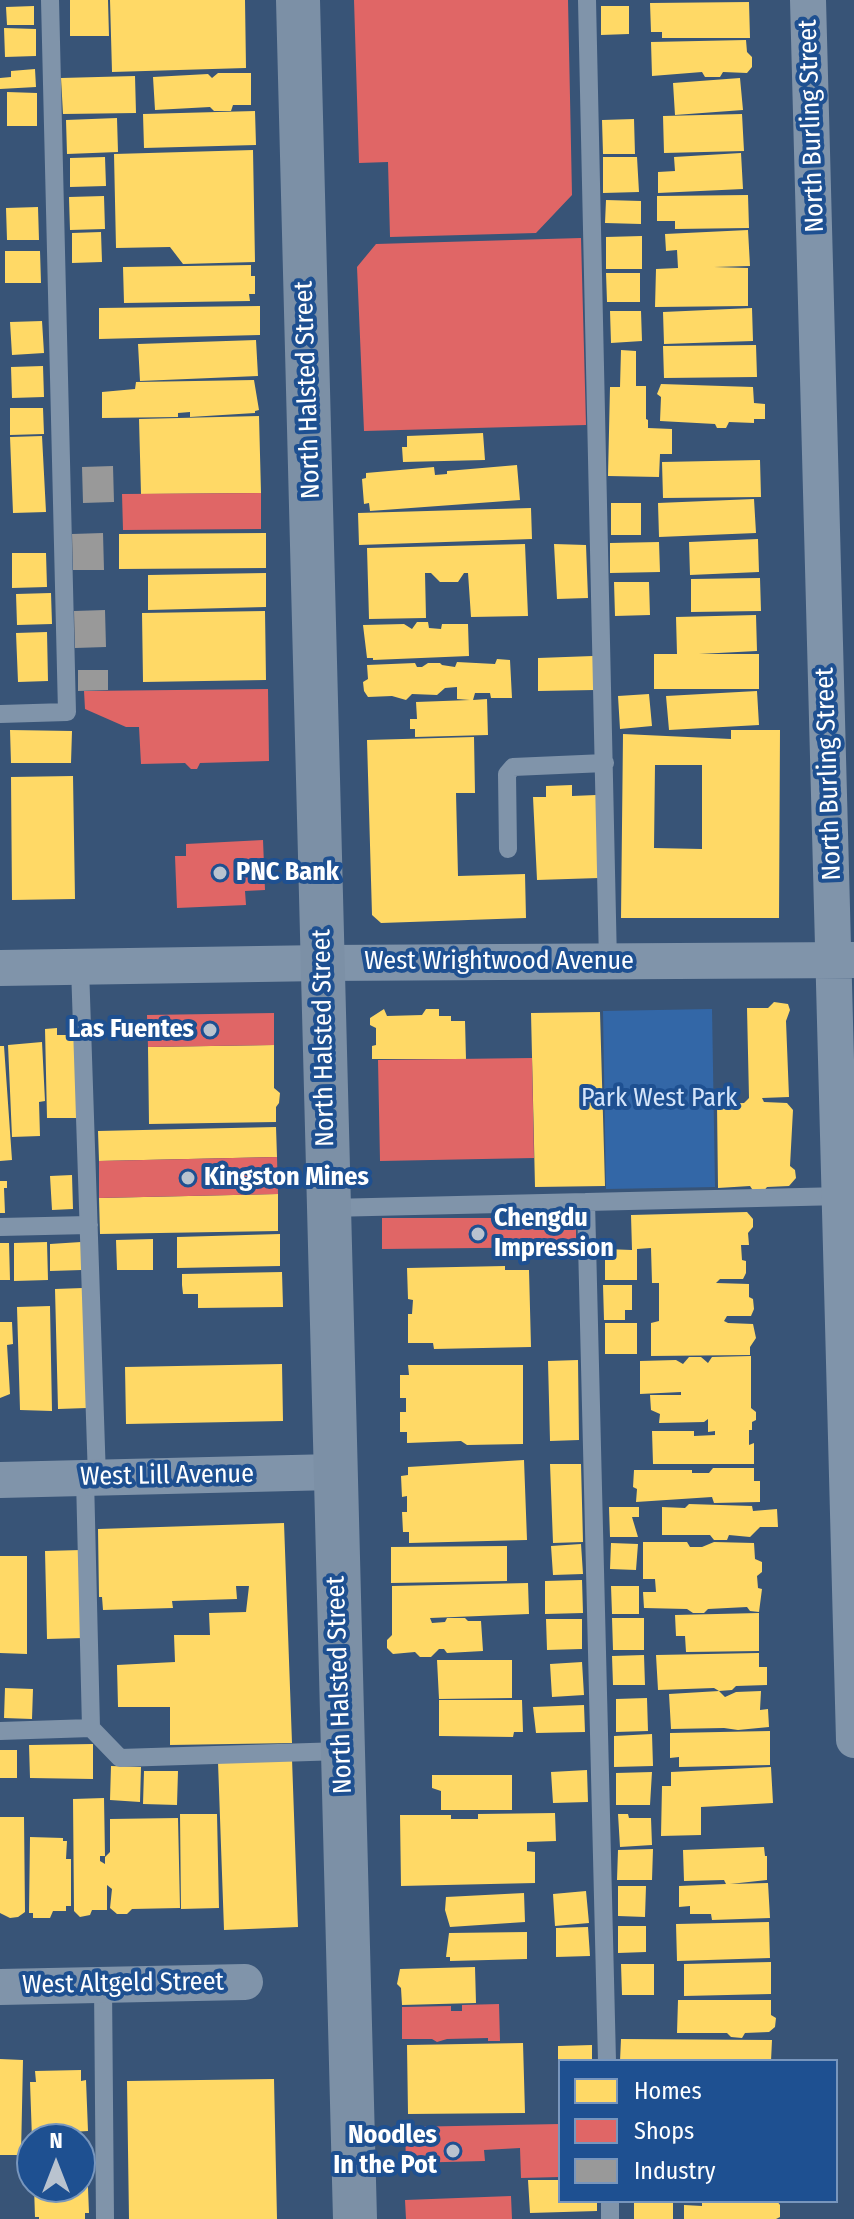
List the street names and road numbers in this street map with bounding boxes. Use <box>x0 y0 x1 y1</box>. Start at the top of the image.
street label: North Burling Street <box>793 19 831 233</box>
street label: North Halsted Street <box>289 281 327 499</box>
street label: North Burling Street <box>810 667 848 881</box>
street label: North Halsted Street <box>307 929 341 1147</box>
street label: West Wrightwood Avenue <box>364 946 634 978</box>
street label: West Lill Avenue <box>80 1459 254 1493</box>
street label: North Halsted Street <box>321 1576 359 1794</box>
street label: West Altgeld Street <box>22 1967 224 2001</box>

